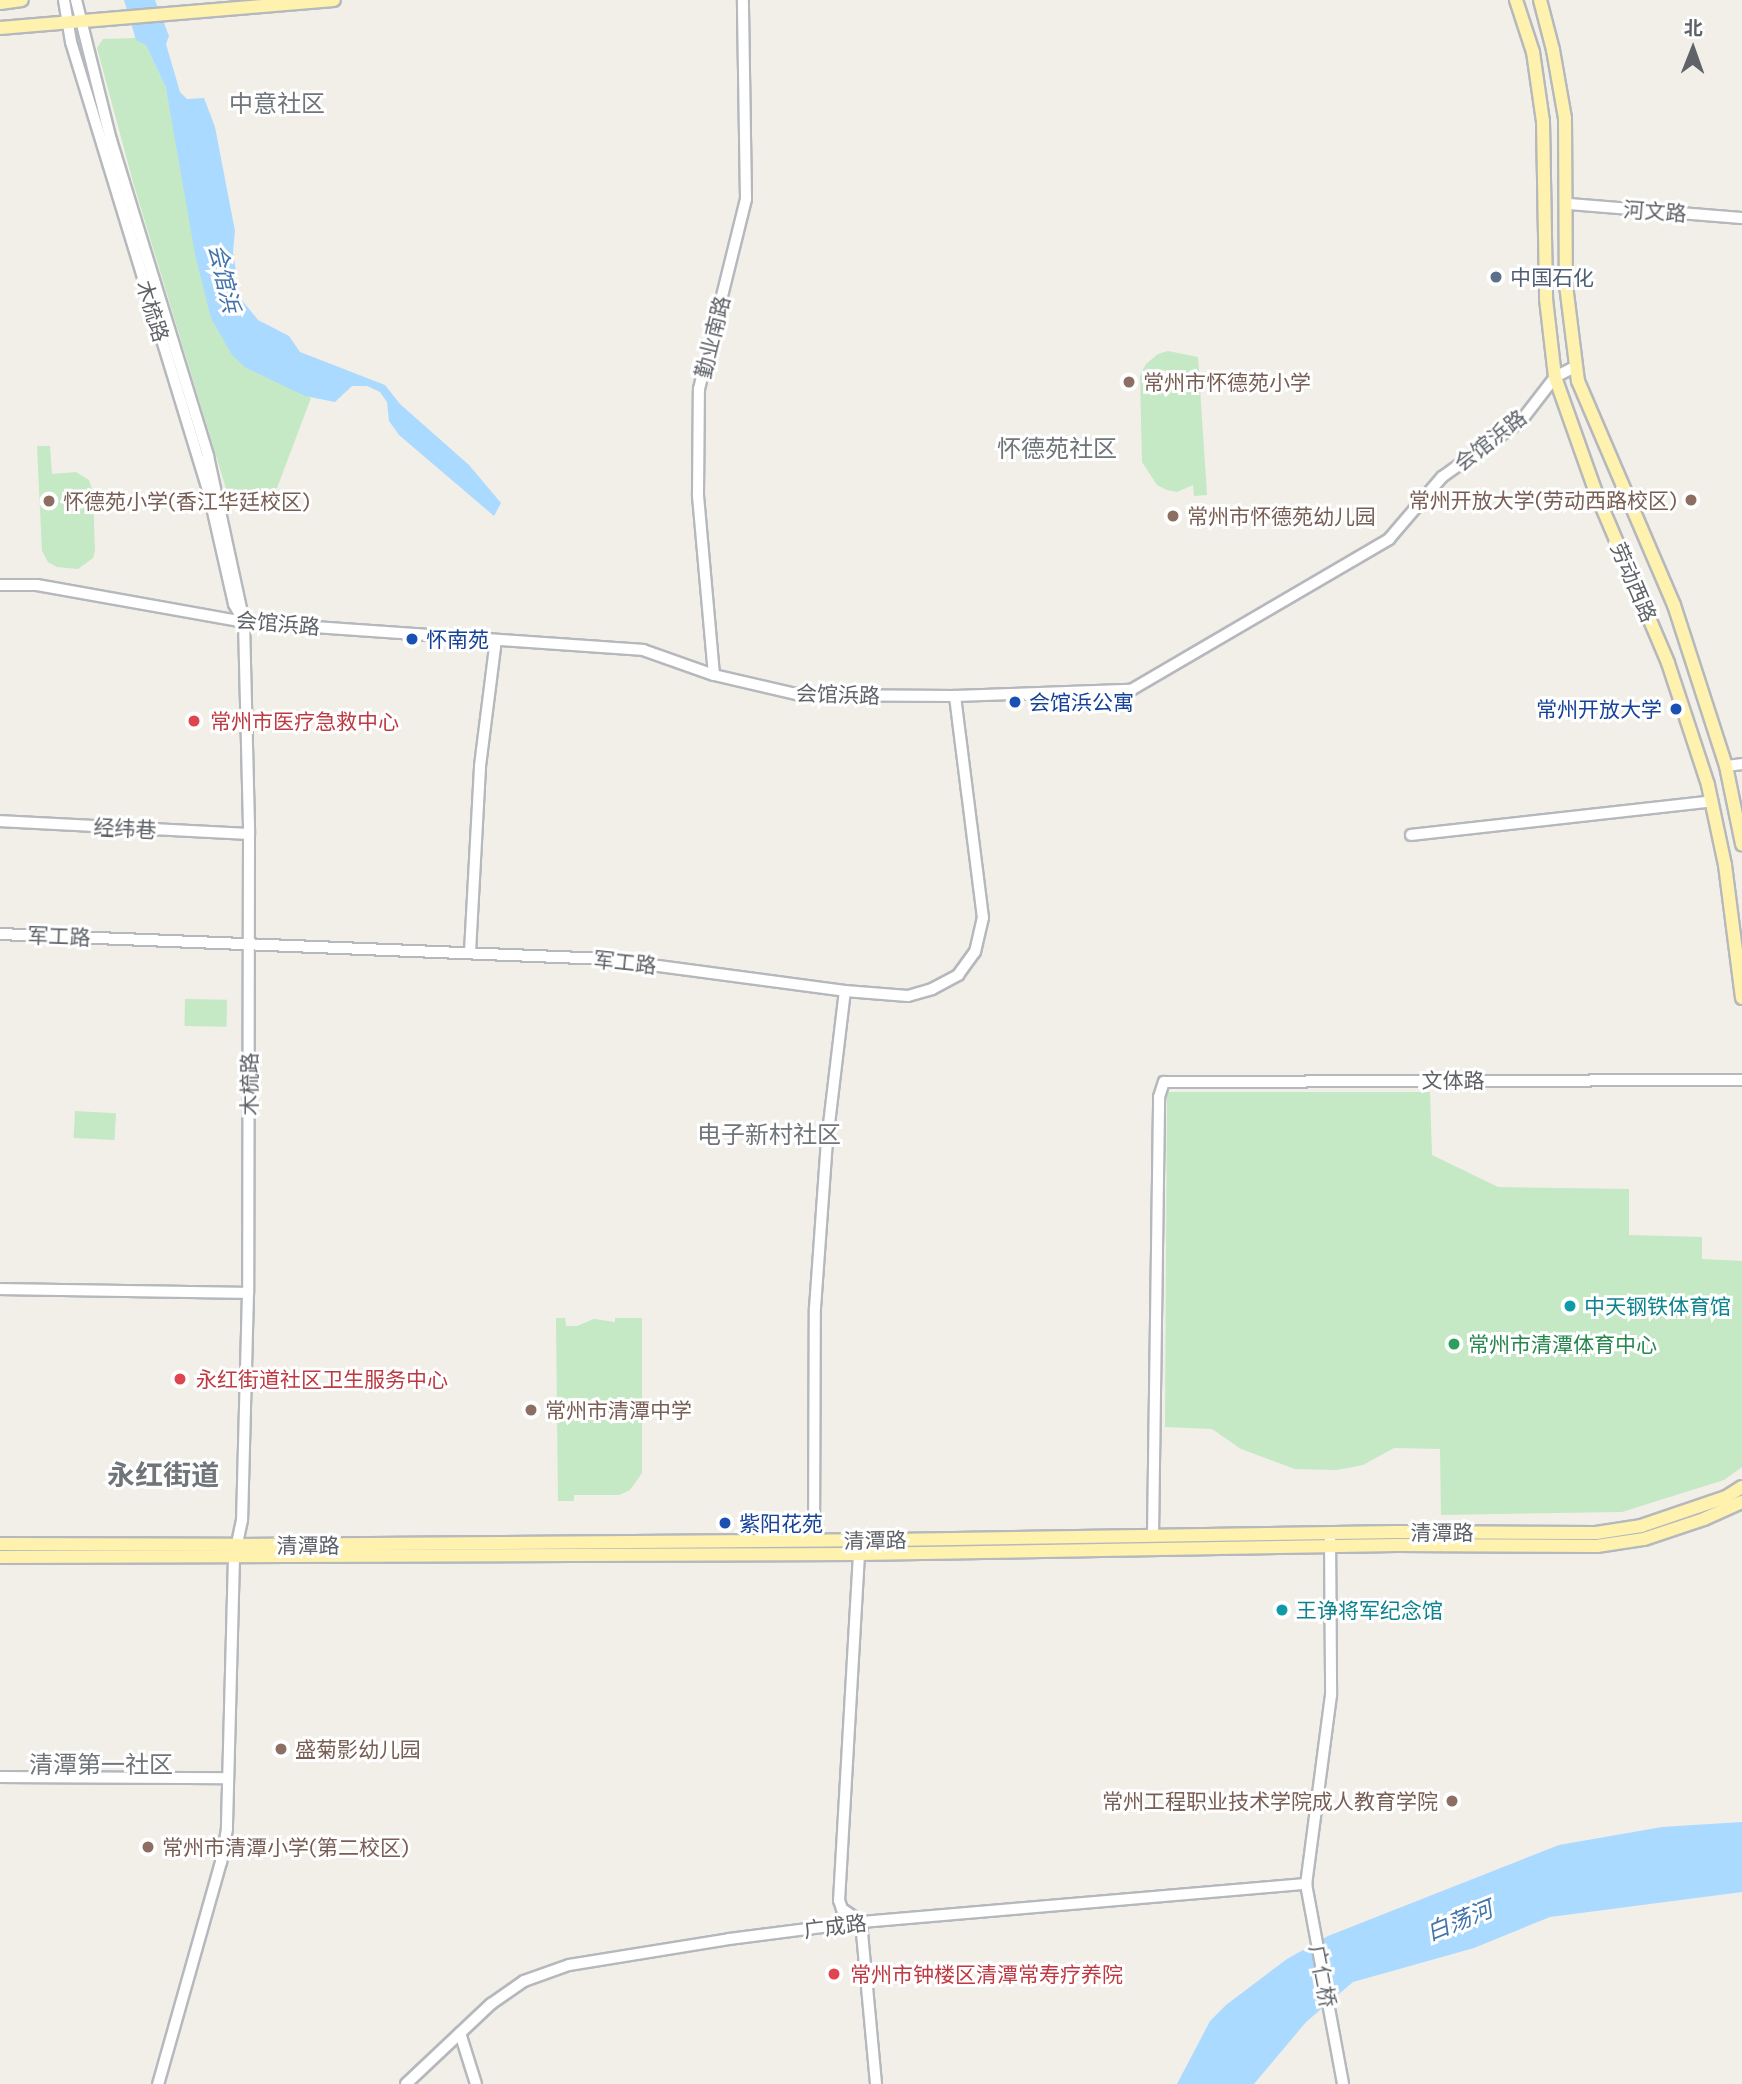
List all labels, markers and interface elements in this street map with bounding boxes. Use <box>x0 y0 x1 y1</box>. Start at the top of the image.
north arrow <box>1658 14 1728 84</box>
text: 北 <box>1684 16 1703 39</box>
district label: 中意社区 <box>229 89 325 117</box>
street label: 河文路 <box>1623 196 1687 226</box>
water label: 会馆浜 <box>204 241 246 315</box>
place label: 中国石化 <box>1510 264 1594 290</box>
marker: 中国石化 <box>1488 269 1504 285</box>
street label: 木梳路 <box>132 277 174 345</box>
street label: 勤业南路 <box>690 293 734 381</box>
place label: 常州市怀德苑小学 <box>1143 369 1311 395</box>
marker: 常州市怀德苑小学 <box>1121 374 1137 390</box>
street label: 会馆浜路 <box>1449 404 1531 476</box>
district label: 怀德苑社区 <box>997 434 1117 462</box>
place label: 常州开放大学(劳动西路校区) <box>1409 487 1677 513</box>
place label: 怀德苑小学(香江华廷校区) <box>63 488 310 514</box>
marker: 常州开放大学(劳动西路校区) <box>1683 492 1699 508</box>
marker: 怀德苑小学(香江华廷校区) <box>41 493 57 509</box>
place label: 常州市怀德苑幼儿园 <box>1187 503 1376 529</box>
marker: 常州市怀德苑幼儿园 <box>1165 508 1181 524</box>
street label: 劳动西路 <box>1606 538 1662 626</box>
street label: 会馆浜路 <box>235 607 321 639</box>
place label: 怀南苑 <box>426 626 489 652</box>
marker: 怀南苑 <box>404 631 420 647</box>
street label: 会馆浜路 <box>796 680 880 708</box>
place label: 会馆浜公寓 <box>1029 689 1134 715</box>
marker: 会馆浜公寓 <box>1007 694 1023 710</box>
place label: 常州开放大学 <box>1536 696 1662 722</box>
marker: 常州开放大学 <box>1668 701 1684 717</box>
place label: 常州市医疗急救中心 <box>210 708 399 734</box>
marker: 常州市医疗急救中心 <box>184 711 204 731</box>
street label: 经纬巷 <box>93 814 157 842</box>
street label: 军工路 <box>27 922 91 950</box>
street label: 军工路 <box>592 946 658 978</box>
street label: 木梳路 <box>236 1053 262 1115</box>
street label: 文体路 <box>1422 1067 1484 1093</box>
district label: 电子新村社区 <box>697 1120 841 1148</box>
place label: 中天钢铁体育馆 <box>1584 1293 1731 1319</box>
marker: 中天钢铁体育馆 <box>1562 1298 1578 1314</box>
place label: 常州市清潭体育中心 <box>1468 1331 1657 1357</box>
marker: 常州市清潭体育中心 <box>1446 1336 1462 1352</box>
place label: 永红街道社区卫生服务中心 <box>196 1366 448 1392</box>
marker: 永红街道社区卫生服务中心 <box>170 1369 190 1389</box>
place label: 常州市清潭中学 <box>545 1397 692 1423</box>
marker: 常州市清潭中学 <box>523 1402 539 1418</box>
district label: 永红街道 <box>107 1457 219 1491</box>
place label: 紫阳花苑 <box>739 1510 823 1536</box>
marker: 紫阳花苑 <box>717 1515 733 1531</box>
street label: 清潭路 <box>1411 1519 1473 1545</box>
street label: 清潭路 <box>843 1527 907 1553</box>
street label: 清潭路 <box>277 1532 339 1558</box>
place label: 王诤将军纪念馆 <box>1296 1597 1443 1623</box>
marker: 王诤将军纪念馆 <box>1274 1602 1290 1618</box>
place label: 盛菊影幼儿园 <box>295 1736 421 1762</box>
marker: 盛菊影幼儿园 <box>273 1741 289 1757</box>
district label: 清潭第一社区 <box>29 1750 173 1778</box>
place label: 常州工程职业技术学院成人教育学院 <box>1102 1788 1438 1814</box>
marker: 常州工程职业技术学院成人教育学院 <box>1444 1793 1460 1809</box>
place label: 常州市清潭小学(第二校区) <box>162 1834 409 1860</box>
marker: 常州市清潭小学(第二校区) <box>140 1839 156 1855</box>
water label: 白荡河 <box>1422 1894 1496 1946</box>
street label: 广成路 <box>802 1910 868 1942</box>
street label: 广仁桥 <box>1305 1943 1341 2009</box>
place label: 常州市钟楼区清潭常寿疗养院 <box>850 1961 1123 1987</box>
marker: 常州市钟楼区清潭常寿疗养院 <box>824 1964 844 1984</box>

